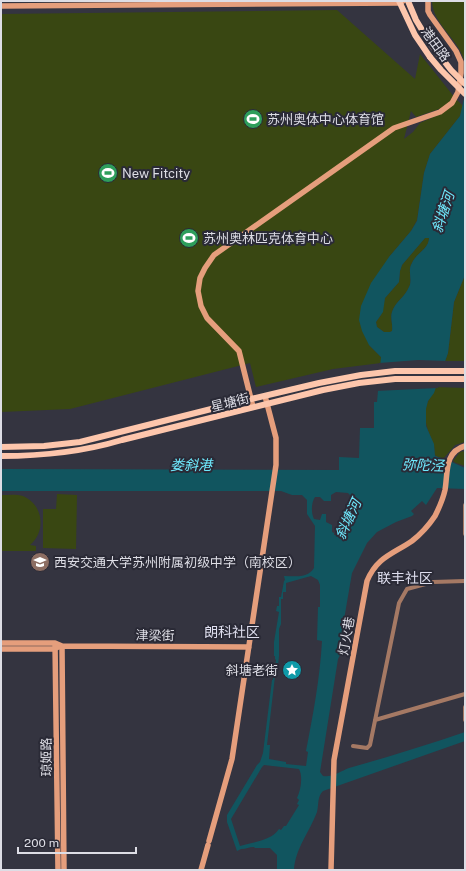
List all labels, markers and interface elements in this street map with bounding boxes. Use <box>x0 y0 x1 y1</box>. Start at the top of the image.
street label: 港田路 <box>418 24 453 64</box>
sports icon: 苏州奥体中心体育馆 <box>242 108 264 130</box>
place label: 苏州奥体中心体育馆 <box>267 112 384 127</box>
sports icon: New Fitcity <box>97 162 119 184</box>
place label: New Fitcity <box>122 166 190 181</box>
water label: 斜塘河 <box>429 187 458 234</box>
sports icon: 苏州奥林匹克体育中心 <box>178 227 200 249</box>
place label: 苏州奥林匹克体育中心 <box>203 231 333 246</box>
street label: 星塘街 <box>209 390 251 414</box>
water label: 弥陀泾 <box>402 456 446 474</box>
water label: 娄斜港 <box>170 457 214 473</box>
water label: 斜塘河 <box>332 494 365 541</box>
school or university icon: 西安交通大学苏州附属初级中学（南校区） <box>29 551 51 573</box>
place label: 西安交通大学苏州附属初级中学（南校区） <box>54 555 301 570</box>
district label: 联丰社区 <box>377 570 433 586</box>
street label: 灯火巷 <box>336 616 357 657</box>
district label: 朗科社区 <box>204 624 260 640</box>
street label: 津梁街 <box>135 628 175 643</box>
place icon: 斜塘老街 <box>281 659 303 681</box>
place label: 斜塘老街 <box>226 663 278 678</box>
street label: 琼姬路 <box>39 737 54 777</box>
scale bar <box>18 829 136 855</box>
text: 200 m <box>24 836 59 850</box>

